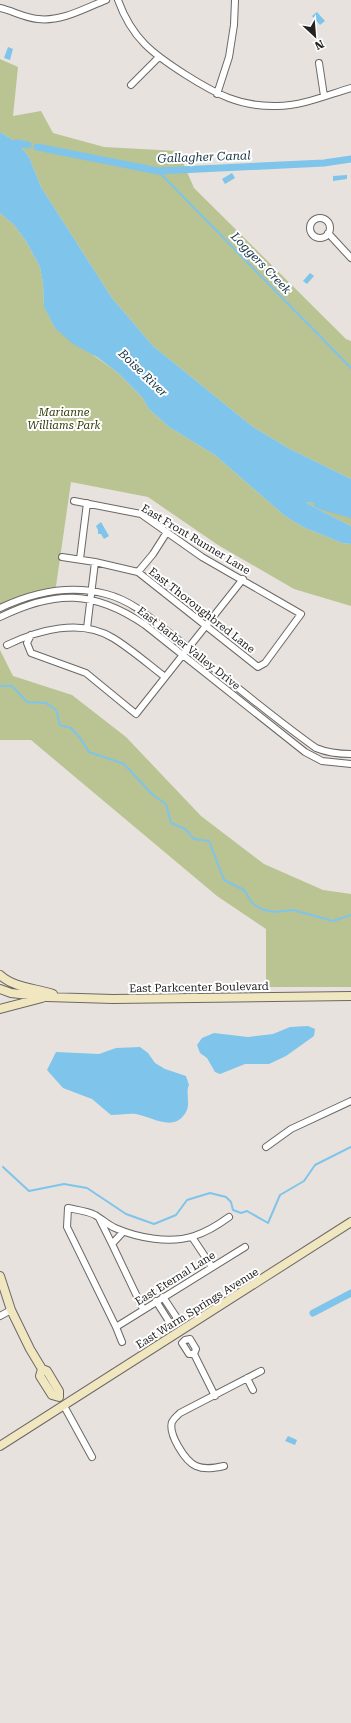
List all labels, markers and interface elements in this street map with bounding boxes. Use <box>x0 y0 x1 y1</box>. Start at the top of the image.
north arrow <box>295 16 335 56</box>
text: N <box>312 37 326 52</box>
water label: Gallagher Canal <box>157 148 251 166</box>
water label: Loggers Creek <box>227 229 294 297</box>
water label: Boise River <box>115 346 170 400</box>
park label: Marianne Williams Park <box>27 406 101 432</box>
street label: East Front Runner Lane <box>139 502 253 577</box>
street label: East Thoroughbred Lane <box>146 565 257 656</box>
street label: East Barber Valley Drive <box>135 604 243 693</box>
street label: East Parkcenter Boulevard <box>129 980 269 995</box>
street label: East Eternal Lane <box>133 1249 218 1308</box>
street label: East Warm Springs Avenue <box>134 1265 261 1352</box>

